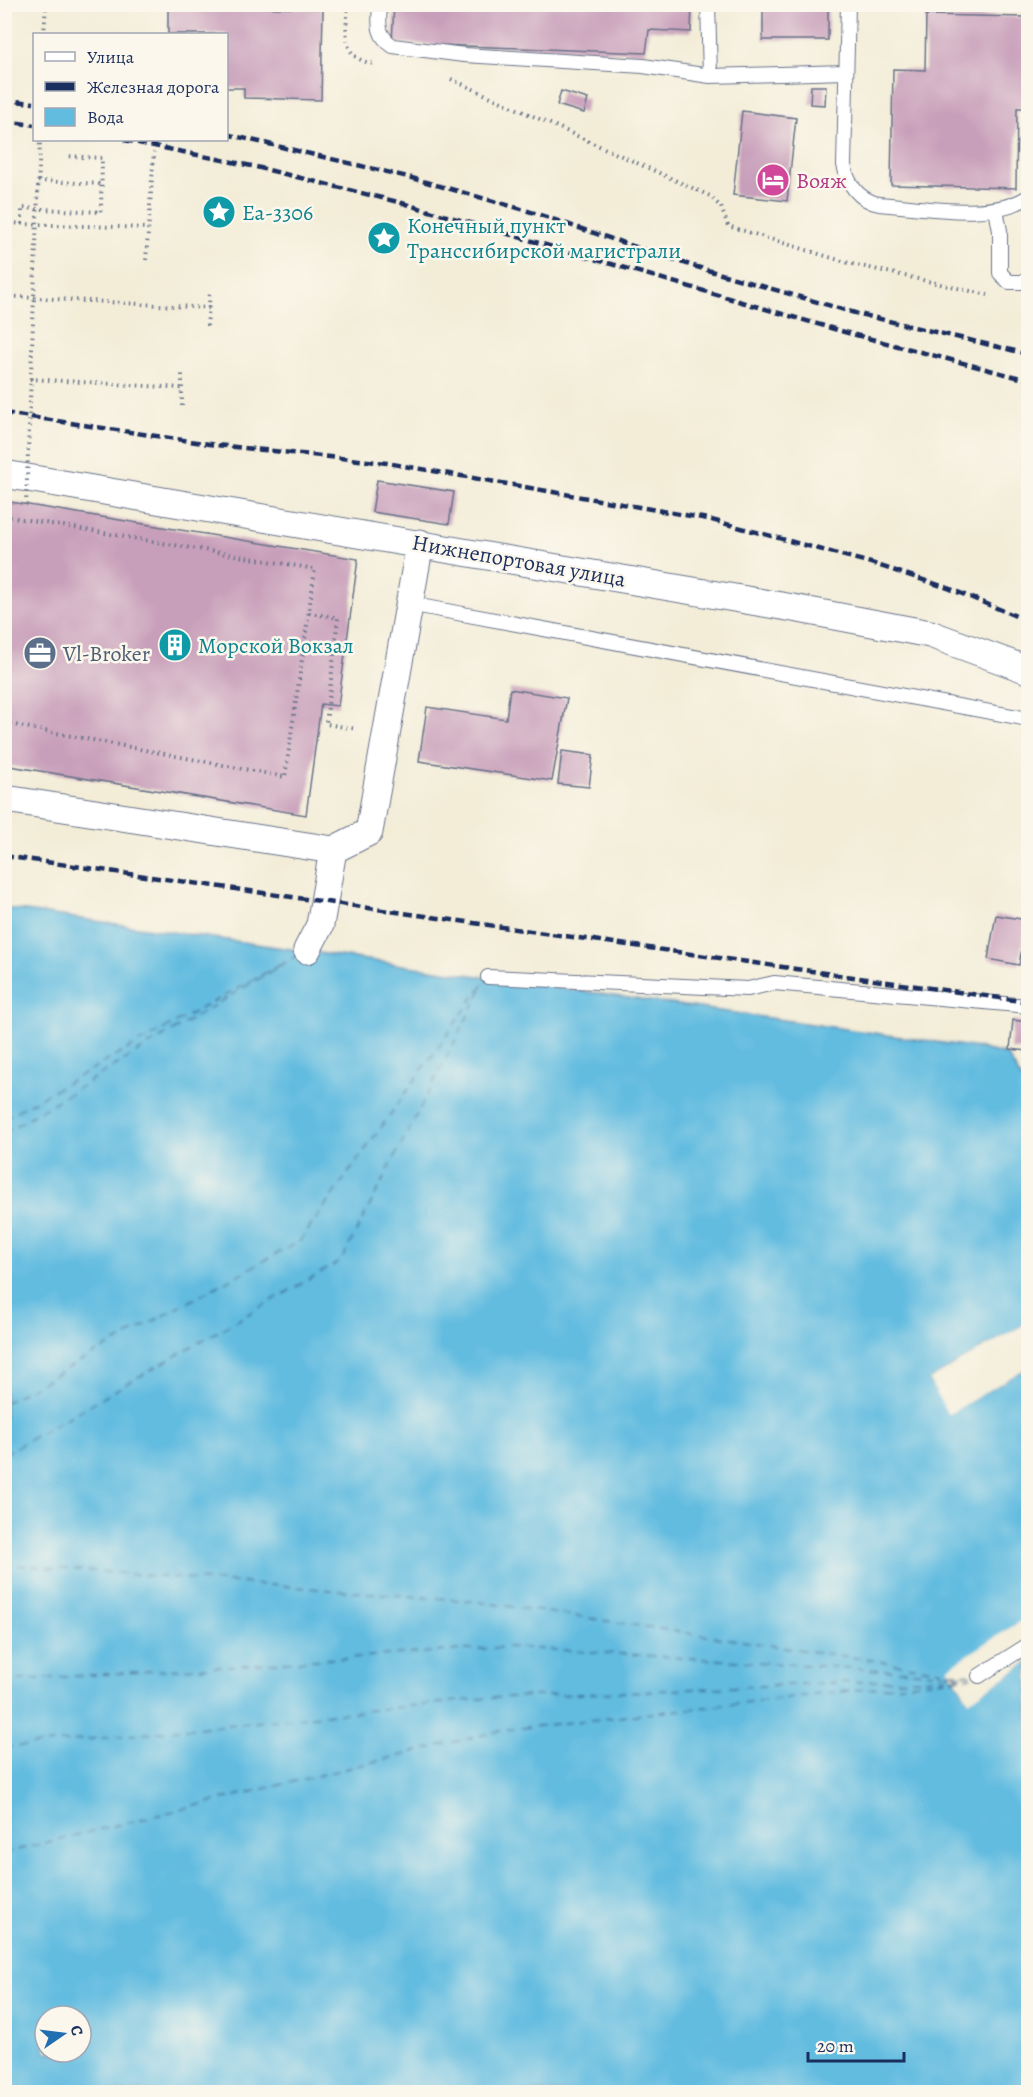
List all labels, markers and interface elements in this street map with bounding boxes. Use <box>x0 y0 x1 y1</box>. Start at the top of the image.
legend <box>33 33 228 141</box>
text: Улица <box>87 45 135 69</box>
text: Железная дорога <box>87 75 220 99</box>
text: Вода <box>87 105 125 129</box>
hotel icon: Вояж <box>755 162 791 198</box>
place label: Вояж <box>796 166 847 196</box>
place icon: Еа-3306 <box>201 194 237 230</box>
place label: Еа-3306 <box>242 198 313 228</box>
place label: Конечный пункт Транссибирской магистрали <box>407 211 681 266</box>
place icon: Конечный пункт Транссибирской магистрали <box>366 220 402 256</box>
street label: Нижнепортовая улица <box>410 527 629 595</box>
building icon: Морской Вокзал <box>157 627 193 663</box>
place label: Морской Вокзал <box>198 631 354 661</box>
office icon: Vl-Broker <box>22 635 58 671</box>
place label: Vl-Broker <box>62 639 150 669</box>
north arrow <box>33 2004 93 2064</box>
text: С <box>65 2023 88 2038</box>
scale bar <box>808 2025 904 2063</box>
text: 20 m <box>817 2034 854 2058</box>

